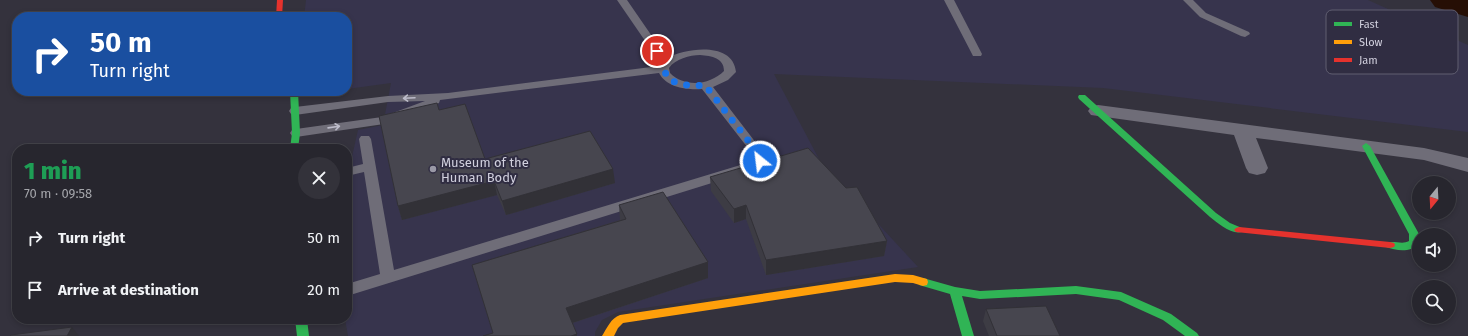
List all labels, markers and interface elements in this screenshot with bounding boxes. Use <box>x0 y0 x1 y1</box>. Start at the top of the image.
legend <box>1326 10 1458 74</box>
text: Fast <box>1359 18 1379 31</box>
text: 50 m <box>90 26 152 59</box>
icon: right <box>24 28 76 80</box>
pin <box>640 34 674 68</box>
text: Slow <box>1359 36 1383 49</box>
icon: arrive <box>646 40 668 62</box>
text: Jam <box>1359 54 1378 67</box>
text: Turn right <box>90 60 170 82</box>
one-way arrow <box>403 94 416 102</box>
one-way arrow <box>327 123 340 131</box>
position arrow <box>739 140 781 182</box>
place label: Museum of the Human Body <box>441 155 529 185</box>
text: 1 min <box>24 157 82 185</box>
button: close <box>298 157 340 199</box>
marker: Museum of the Human Body <box>428 164 438 174</box>
north arrow <box>1412 176 1456 220</box>
map controls <box>1412 176 1456 324</box>
text: 70 m · 09:58 <box>24 186 92 201</box>
icon: right <box>24 227 46 249</box>
button: sound <box>1412 228 1456 272</box>
text: Turn right <box>58 229 125 247</box>
text: 50 m <box>307 229 340 247</box>
icon: arrive <box>24 279 46 301</box>
button: search <box>1412 280 1456 324</box>
text: Arrive at destination <box>58 281 199 299</box>
text: 20 m <box>307 281 340 299</box>

